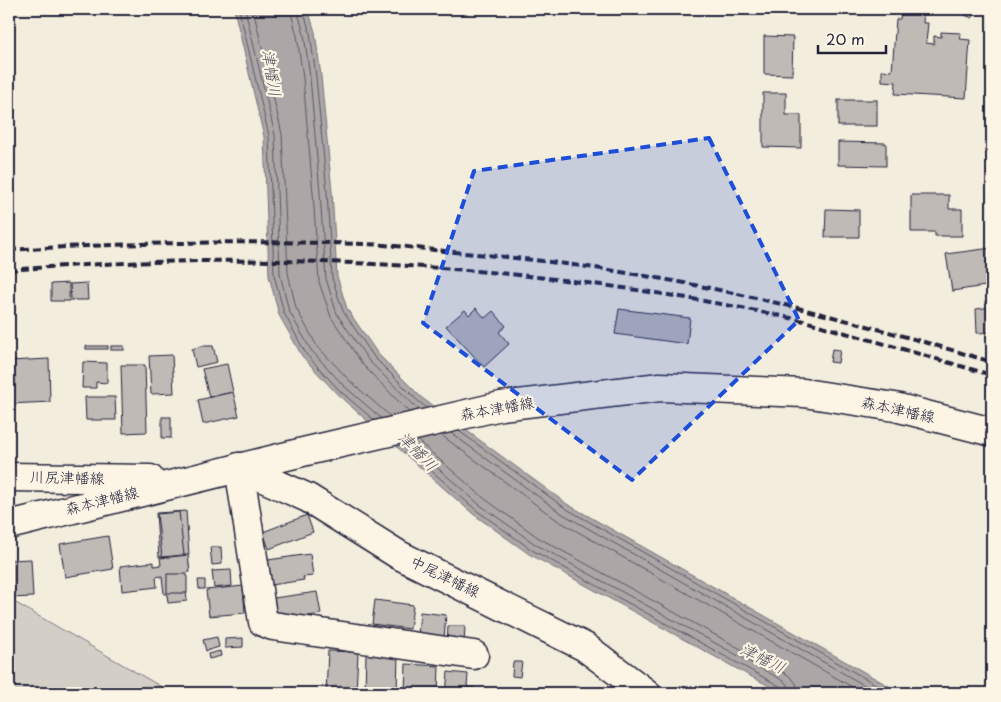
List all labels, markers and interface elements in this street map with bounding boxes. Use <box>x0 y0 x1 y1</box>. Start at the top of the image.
scale bar <box>818 22 886 54</box>
text: 20 m <box>826 27 865 50</box>
water label: 津幡川 <box>257 47 289 98</box>
street label: 森本津幡線 <box>859 389 937 428</box>
street label: 森本津幡線 <box>458 390 536 425</box>
water label: 津幡川 <box>393 425 444 476</box>
street label: 川尻津幡線 <box>29 464 105 489</box>
street label: 森本津幡線 <box>62 479 141 520</box>
street label: 中尾津幡線 <box>407 549 484 602</box>
water label: 津幡川 <box>737 636 790 678</box>

